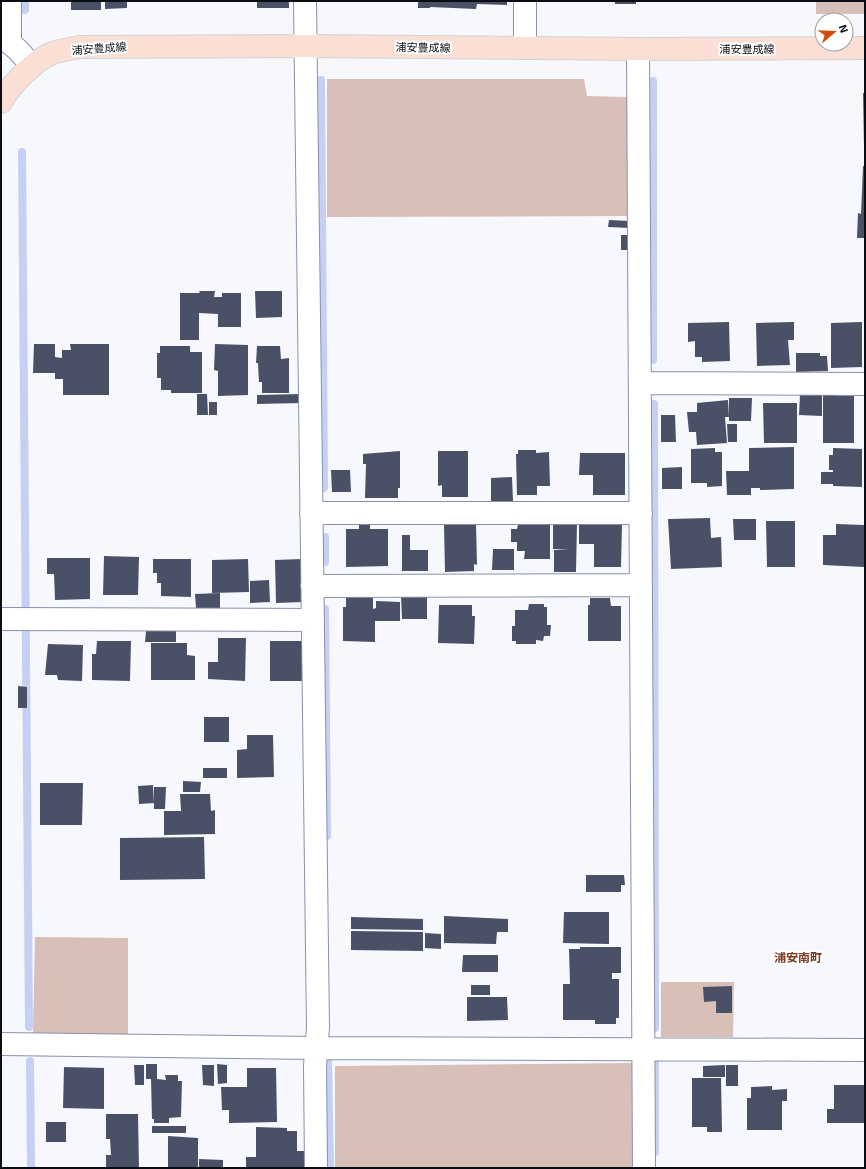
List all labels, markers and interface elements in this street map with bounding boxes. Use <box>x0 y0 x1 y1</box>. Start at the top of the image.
north arrow <box>814 12 854 52</box>
text: N <box>836 23 851 35</box>
street label: 浦安豊成線 <box>71 40 127 56</box>
street label: 浦安豊成線 <box>395 40 451 54</box>
street label: 浦安豊成線 <box>720 42 775 55</box>
district label: 浦安南町 <box>774 950 822 964</box>

